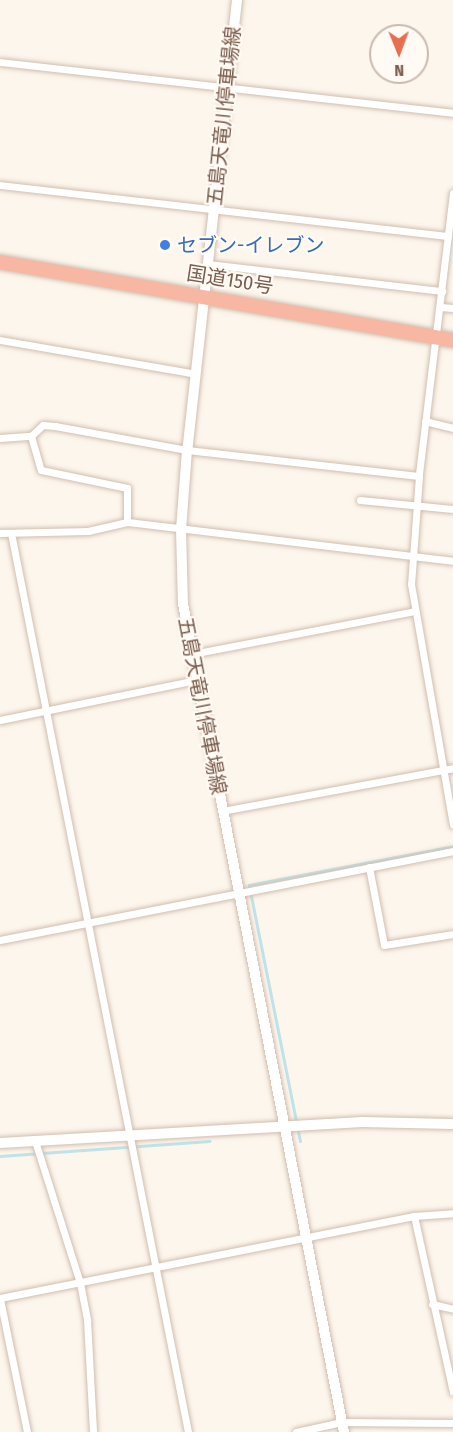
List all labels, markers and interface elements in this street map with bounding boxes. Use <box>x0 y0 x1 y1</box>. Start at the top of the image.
north arrow <box>369 24 429 84</box>
street label: 五島天竜川停車場線 <box>203 25 245 207</box>
text: N <box>394 61 404 80</box>
place label: セブン-イレブン <box>177 233 324 257</box>
marker: セブン-イレブン <box>158 238 172 252</box>
street label: 国道150号 <box>185 261 275 299</box>
street label: 五島天竜川停車場線 <box>173 615 231 797</box>

